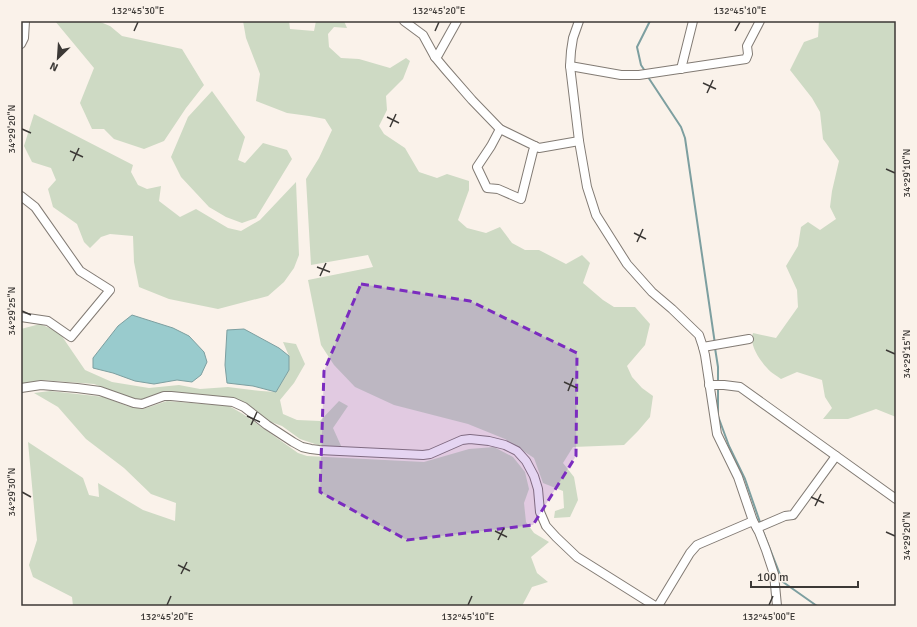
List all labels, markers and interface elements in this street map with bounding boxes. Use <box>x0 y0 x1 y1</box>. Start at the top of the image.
text: 132°45'30"E <box>111 5 165 17</box>
text: 132°45'20"E <box>412 5 466 17</box>
text: 132°45'10"E <box>713 5 767 17</box>
north arrow <box>38 38 78 78</box>
text: N <box>48 59 60 74</box>
text: 34°29'20"N <box>6 105 18 153</box>
text: 34°29'10"N <box>901 149 913 197</box>
text: 34°29'25"N <box>6 287 18 335</box>
text: 34°29'15"N <box>901 330 913 378</box>
text: 34°29'30"N <box>6 468 18 516</box>
text: 34°29'20"N <box>901 512 913 560</box>
scale bar <box>751 563 858 589</box>
text: 100 m <box>757 570 789 585</box>
text: 132°45'20"E <box>140 611 194 623</box>
text: 132°45'10"E <box>441 611 495 623</box>
text: 132°45'00"E <box>742 611 796 623</box>

